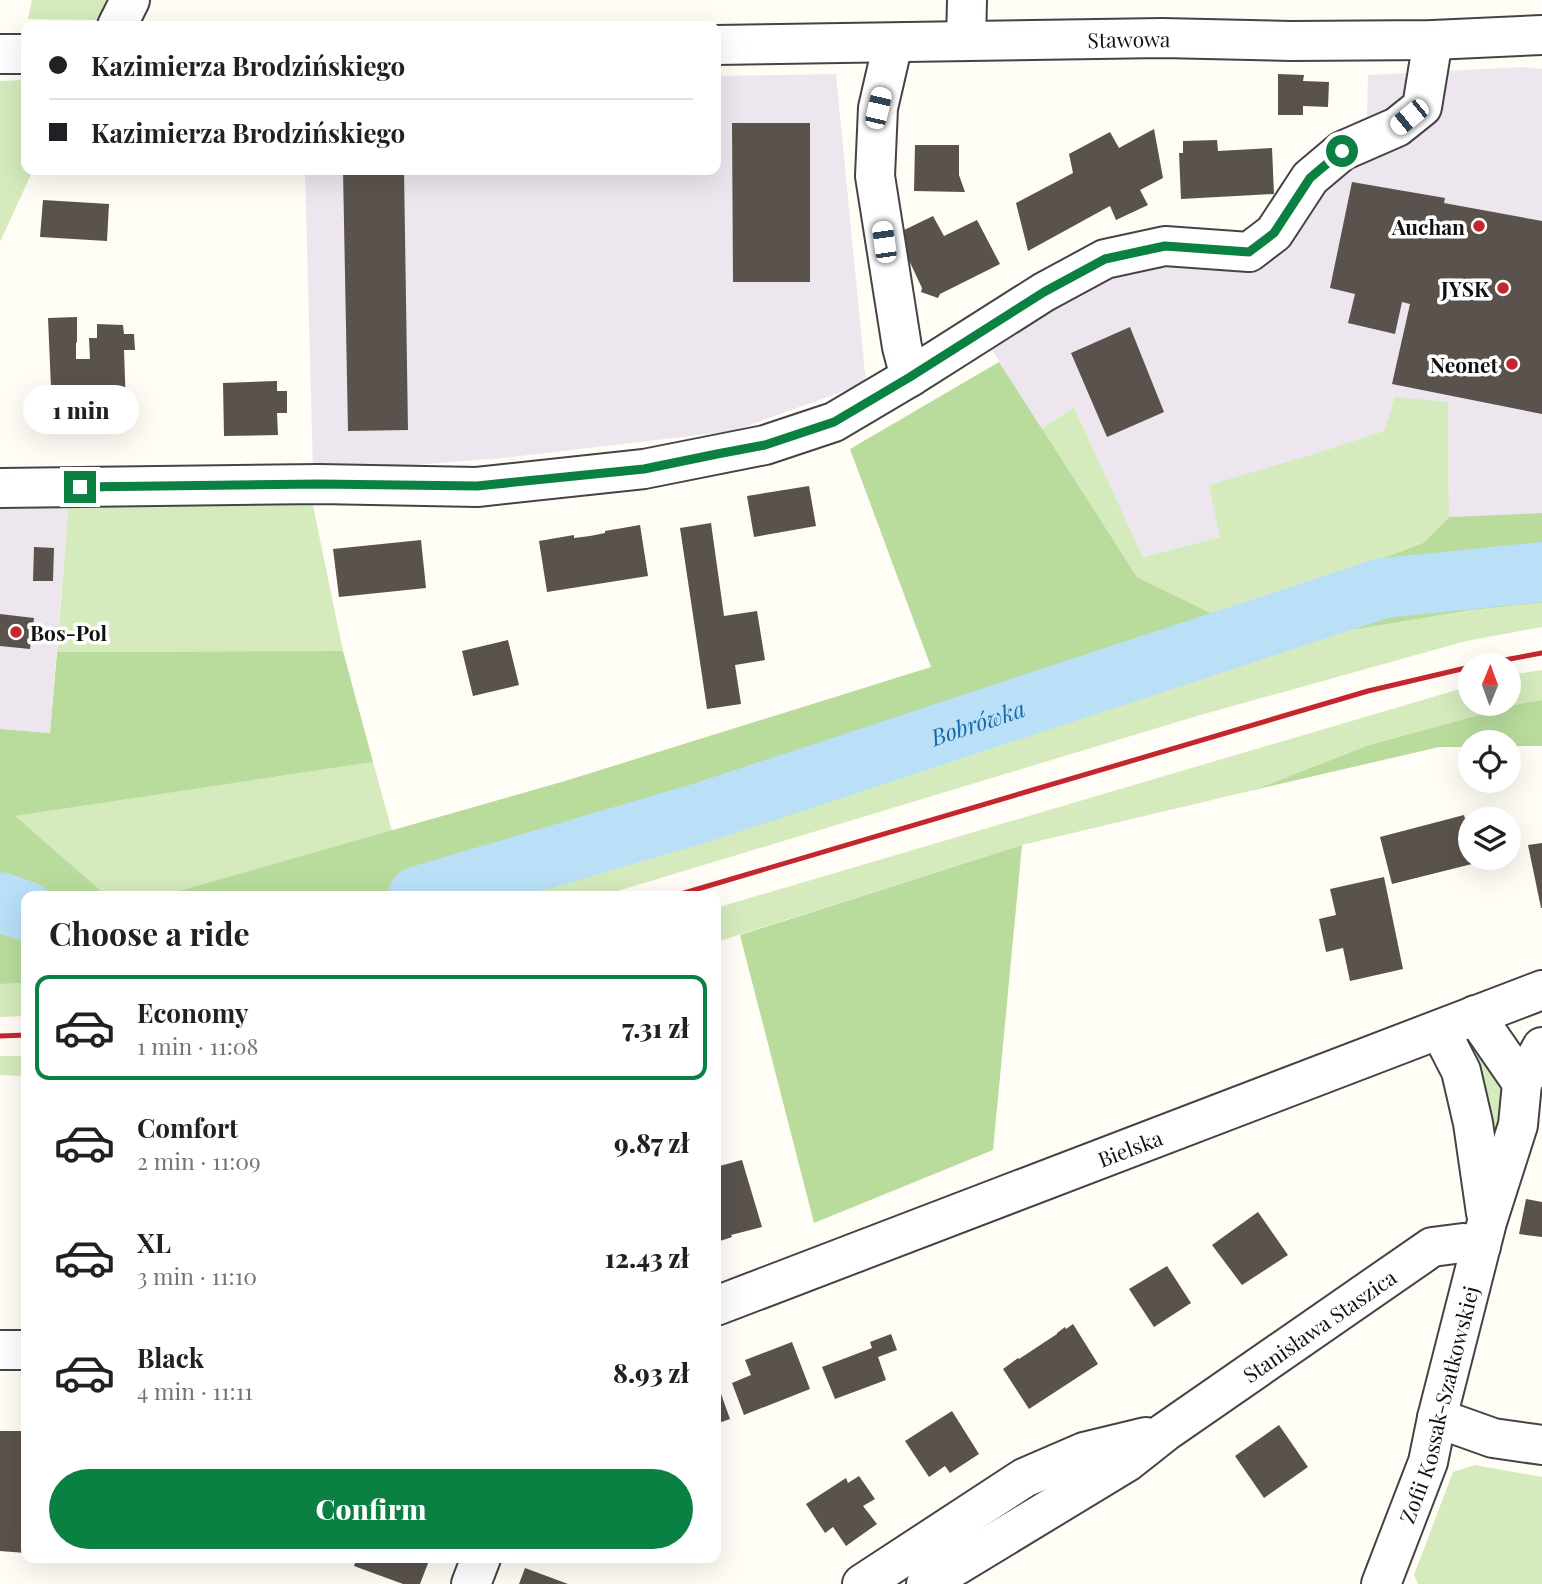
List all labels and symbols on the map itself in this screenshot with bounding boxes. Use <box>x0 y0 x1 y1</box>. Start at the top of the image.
street label: Stawowa <box>1087 24 1171 53</box>
car <box>864 85 893 131</box>
car <box>1387 96 1432 138</box>
route start <box>1326 135 1358 167</box>
place label: Auchan <box>1391 212 1465 240</box>
marker: Auchan <box>1471 218 1487 234</box>
car <box>871 220 898 264</box>
place label: JYSK <box>1440 274 1490 302</box>
marker: JYSK <box>1495 280 1511 296</box>
place label: Neonet <box>1430 350 1499 378</box>
marker: Neonet <box>1504 356 1520 372</box>
callout: 1 min <box>22 386 138 434</box>
route end <box>64 471 96 503</box>
place label: Bos-Pol <box>30 618 107 646</box>
marker: Bos-Pol <box>8 624 24 640</box>
north arrow <box>1458 653 1521 716</box>
water label: Bobrówka <box>925 692 1029 752</box>
street label: Bielska <box>1093 1122 1167 1173</box>
street label: Stanisława Staszica <box>1237 1262 1402 1388</box>
street label: Zofii Kossak-Szatkowskiej <box>1392 1283 1484 1527</box>

